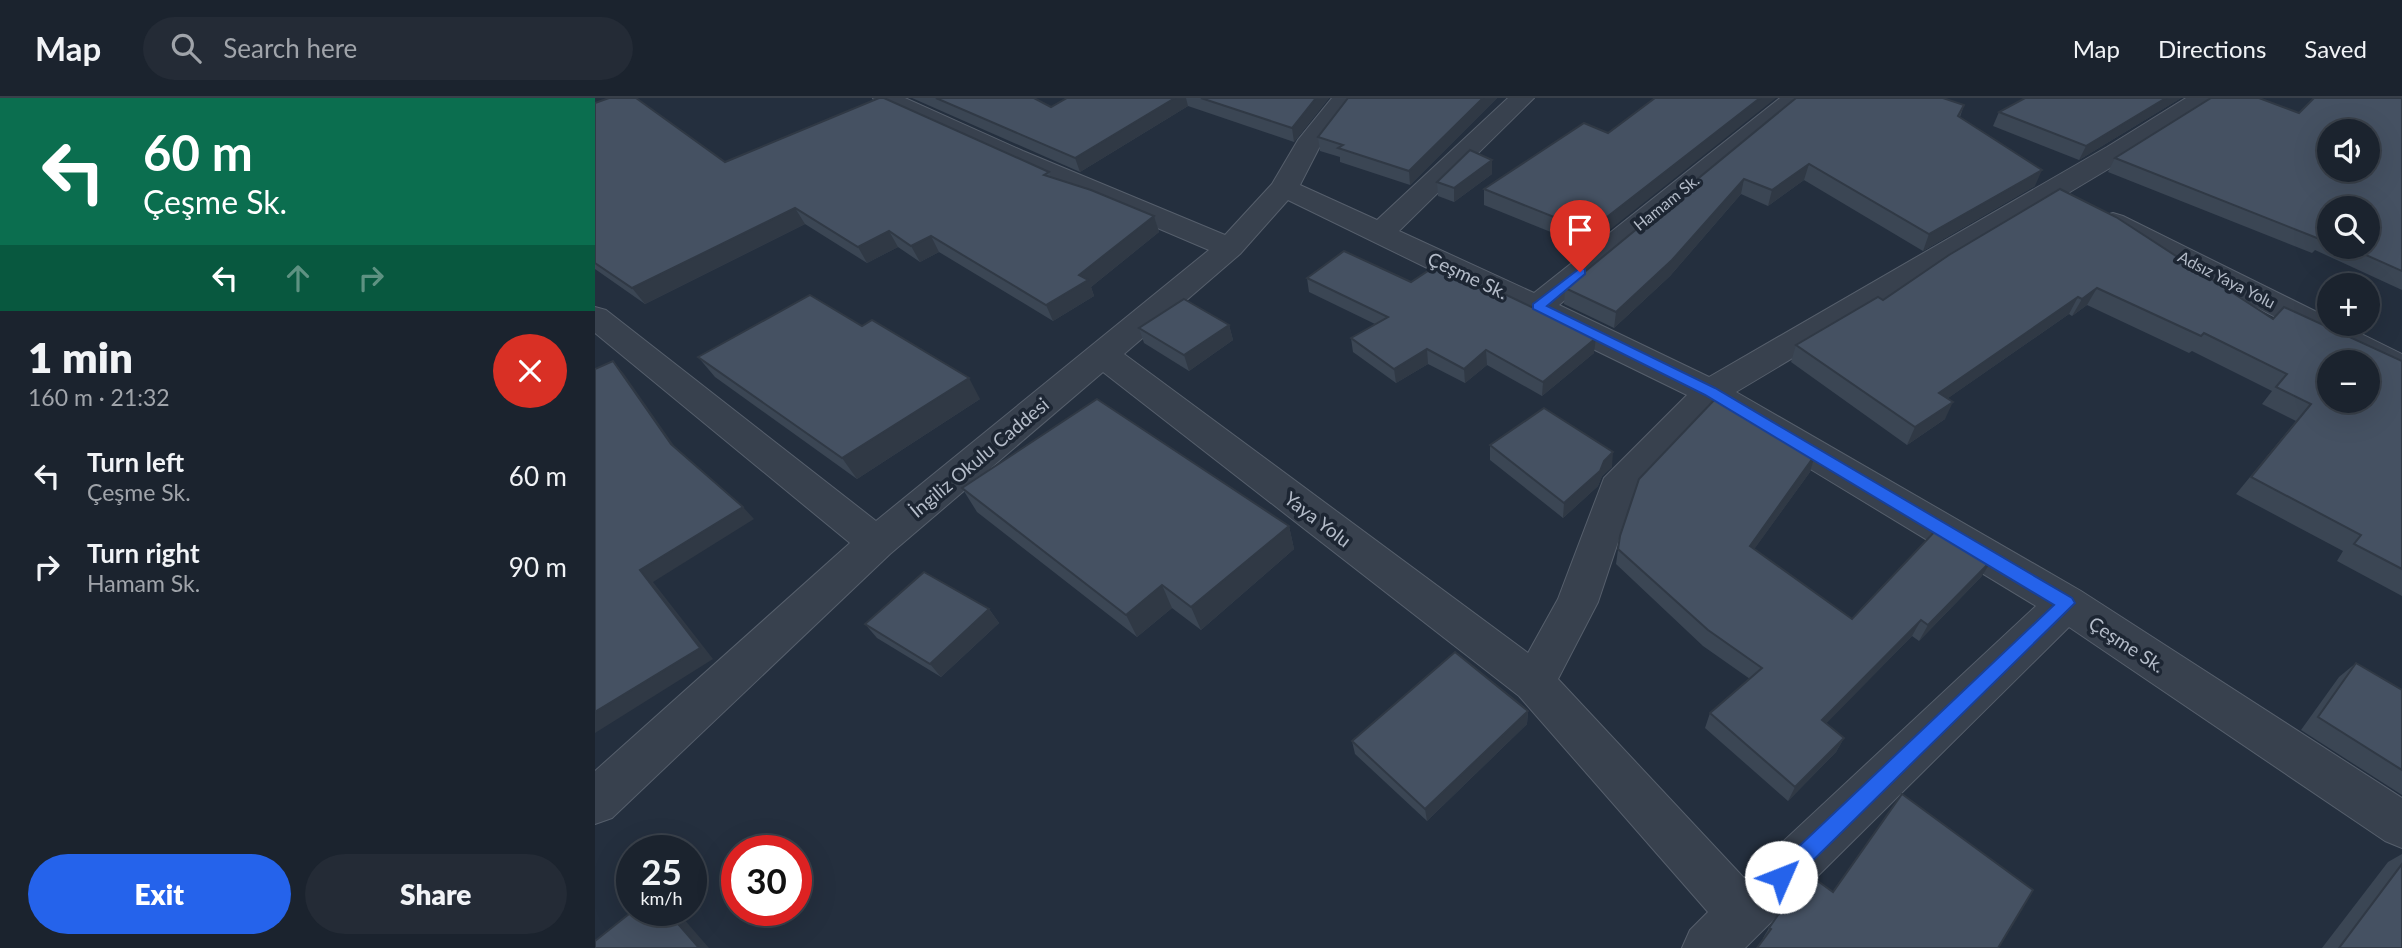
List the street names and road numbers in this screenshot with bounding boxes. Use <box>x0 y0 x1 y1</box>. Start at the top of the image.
street label: Hamam Sk. <box>1629 170 1703 234</box>
street label: Çeşme Sk. <box>1424 246 1512 304</box>
street label: Adsız Yaya Yolu <box>2175 246 2279 312</box>
street label: İngiliz Okulu Caddesi <box>905 392 1053 522</box>
street label: Yaya Yolu <box>1280 486 1356 552</box>
street label: Çeşme Sk. <box>2085 611 2169 677</box>

